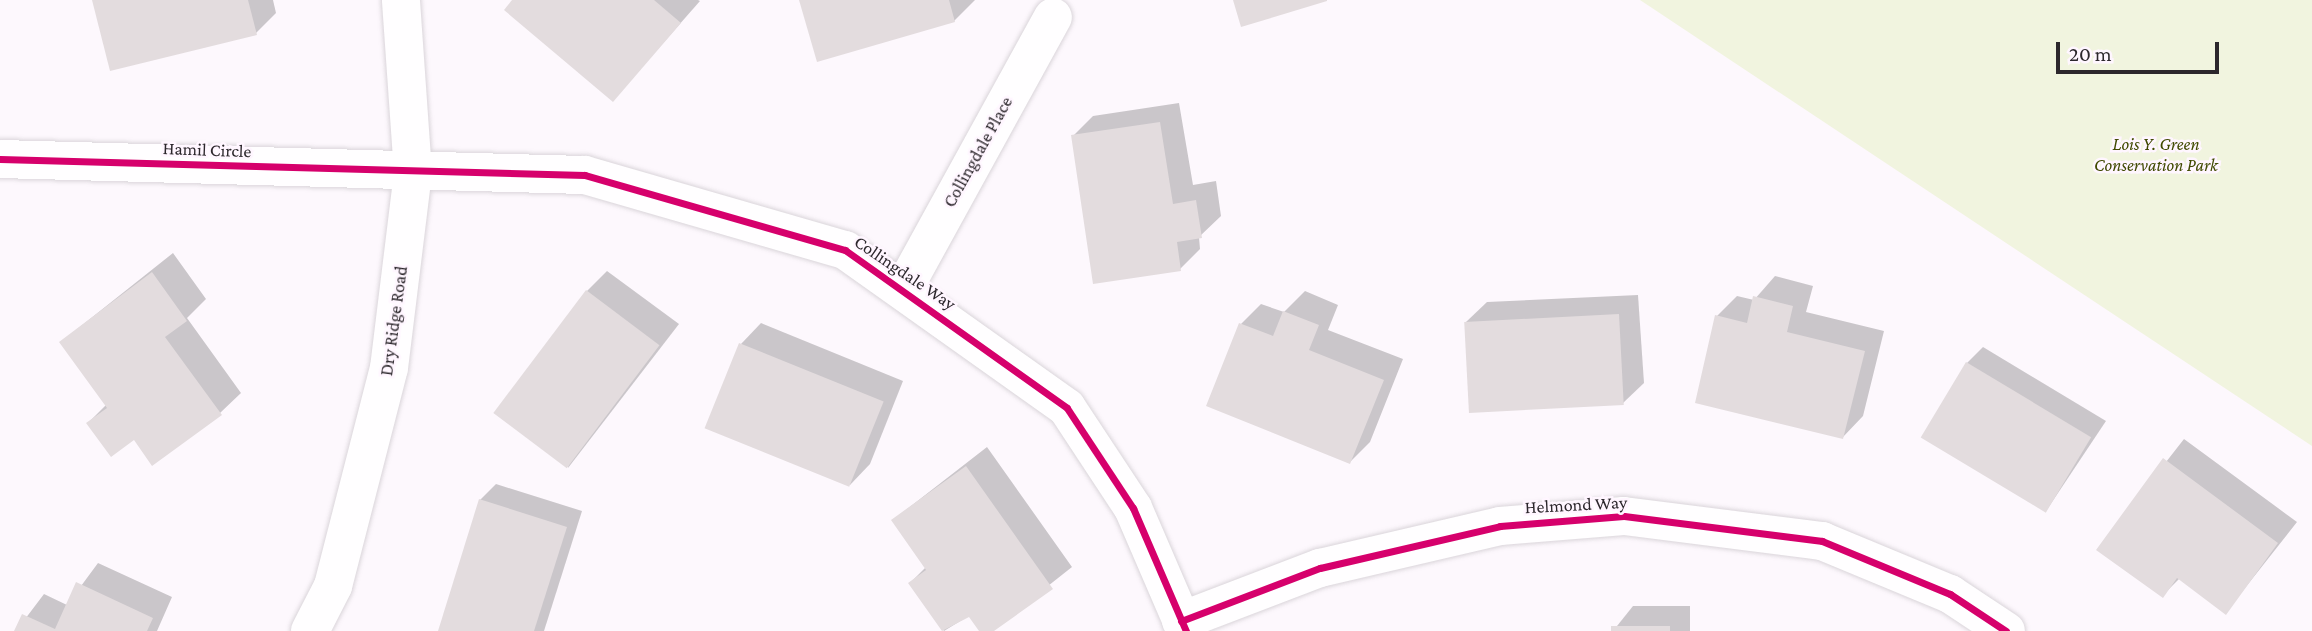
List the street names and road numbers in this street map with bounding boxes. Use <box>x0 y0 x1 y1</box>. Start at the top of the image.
street label: Collingdale Place <box>939 93 1017 211</box>
street label: Hamil Circle <box>162 138 252 162</box>
street label: Collingdale Way <box>850 231 960 315</box>
street label: Dry Ridge Road <box>376 265 412 377</box>
street label: Helmond Way <box>1524 492 1628 518</box>

